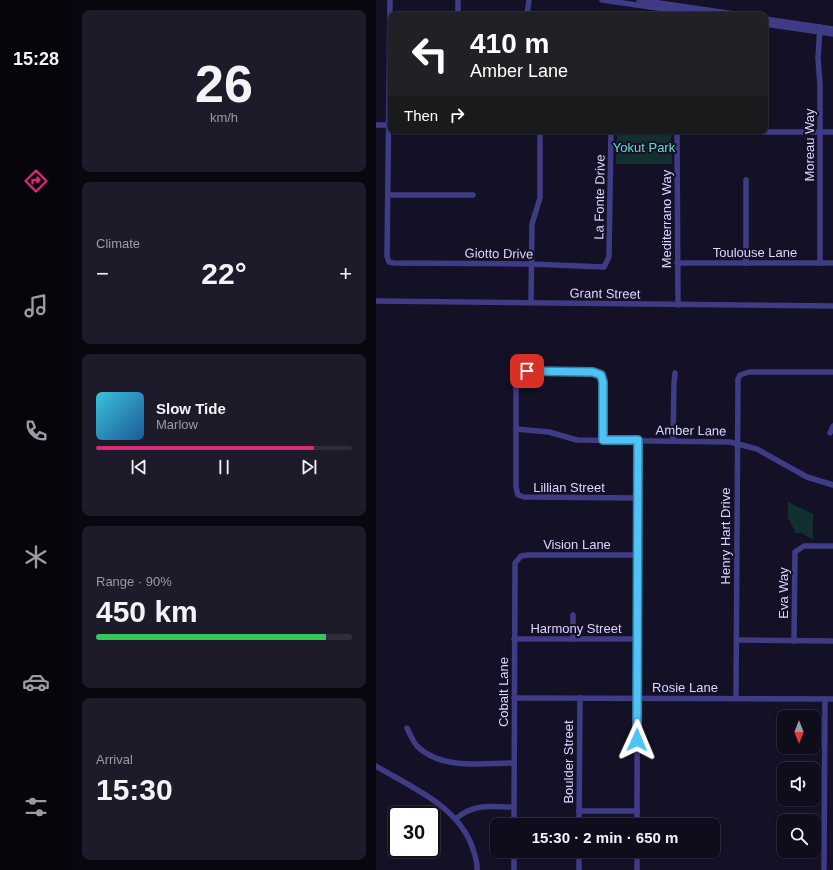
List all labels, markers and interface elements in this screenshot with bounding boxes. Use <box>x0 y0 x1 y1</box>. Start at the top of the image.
icon: left <box>404 28 456 80</box>
text: 410 m <box>470 28 549 59</box>
text: 15:28 <box>13 49 59 69</box>
text: 26 <box>195 55 253 113</box>
text: Amber Lane <box>470 61 568 81</box>
icon: right <box>446 104 468 126</box>
text: Then <box>404 107 438 124</box>
street label: Moreau Way <box>802 108 817 182</box>
text: km/h <box>210 110 238 125</box>
park label: Yokut Park <box>613 140 676 155</box>
street label: La Fonte Drive <box>591 154 608 240</box>
icon: directions <box>22 167 50 195</box>
street label: Mediterrano Way <box>659 169 674 268</box>
text: Climate <box>96 236 140 251</box>
street label: Giotto Drive <box>465 245 533 262</box>
street label: Toulouse Lane <box>713 245 797 260</box>
text: 22° <box>201 257 247 290</box>
text: − <box>96 261 109 286</box>
text: + <box>339 261 352 286</box>
street label: Grant Street <box>569 285 641 302</box>
icon: music <box>22 292 50 320</box>
pin <box>510 354 544 388</box>
icon: arrive <box>516 360 538 382</box>
text: Slow Tide <box>156 400 226 417</box>
icon: phone <box>22 417 50 445</box>
text: Marlow <box>156 417 198 432</box>
street label: Amber Lane <box>655 422 727 439</box>
icon: previous <box>128 456 150 478</box>
icon: pause <box>213 456 235 478</box>
icon: next <box>298 456 320 478</box>
street label: Lillian Street <box>533 480 605 495</box>
street label: Henry Hart Drive <box>718 488 733 584</box>
street label: Vision Lane <box>543 537 611 552</box>
icon: climate <box>22 543 50 571</box>
street label: Eva Way <box>776 567 791 619</box>
text: Range · 90% <box>96 574 172 589</box>
text: 450 km <box>96 595 198 628</box>
street label: Harmony Street <box>530 621 622 636</box>
street label: Cobalt Lane <box>496 657 511 727</box>
icon: car <box>22 668 50 696</box>
street label: Rosie Lane <box>652 680 718 695</box>
north arrow <box>777 710 821 754</box>
map controls <box>777 710 821 858</box>
position arrow <box>616 719 658 761</box>
street label: Boulder Street <box>561 720 576 804</box>
text: Arrival <box>96 752 133 767</box>
button: sound <box>777 762 821 806</box>
text: 15:30 <box>96 773 173 806</box>
icon: filters <box>22 793 50 821</box>
speed limit sign: 30 <box>388 806 440 858</box>
button: search <box>777 814 821 858</box>
text: 15:30 · 2 min · 650 m <box>532 829 678 846</box>

